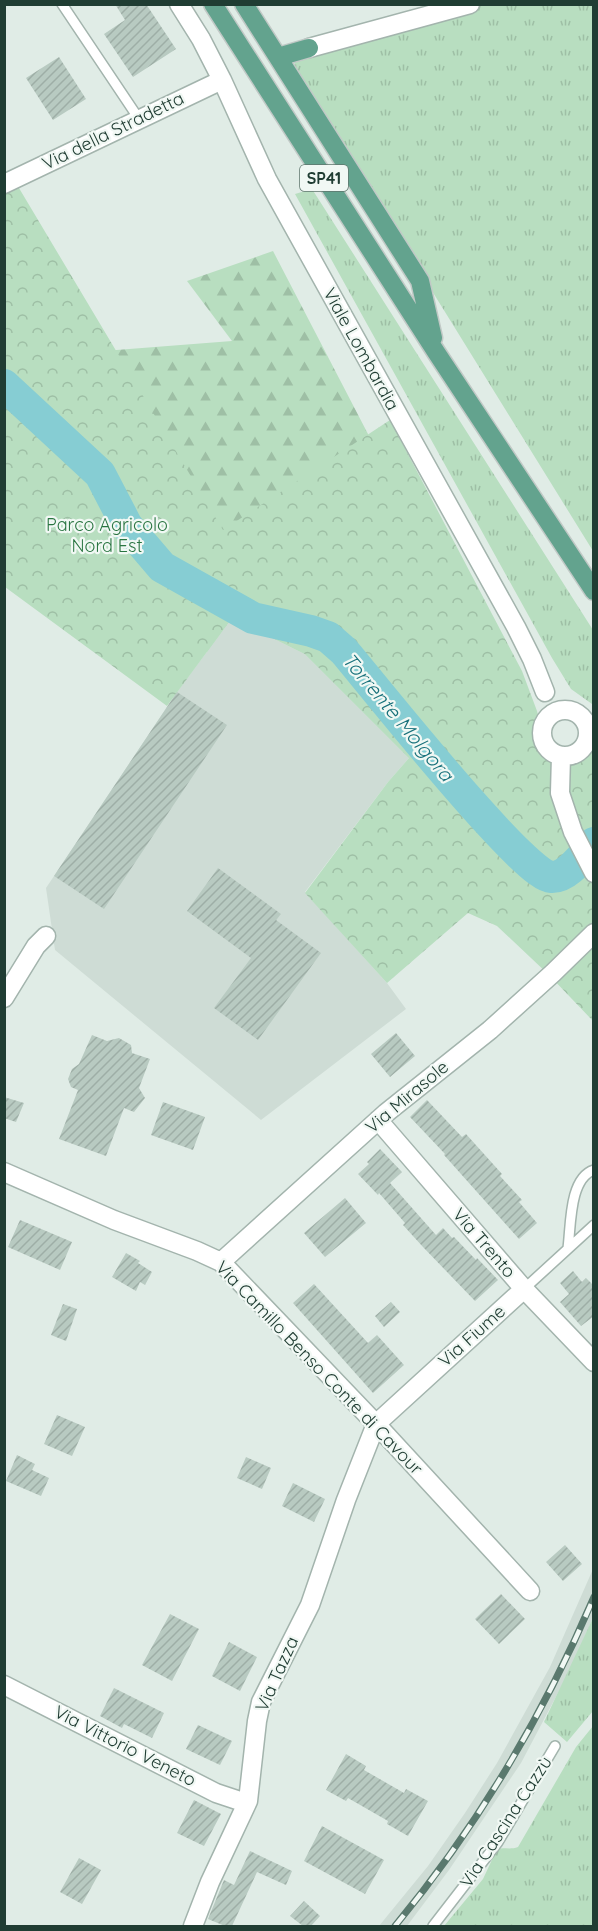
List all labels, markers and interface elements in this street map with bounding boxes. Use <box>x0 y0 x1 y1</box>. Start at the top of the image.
street label: Via della Stradetta <box>38 86 187 175</box>
road number: SP41 <box>300 165 348 191</box>
street label: Viale Lombardia <box>318 283 405 414</box>
park label: Parco Agricolo Nord Est <box>46 513 168 557</box>
water label: Torrente Molgora <box>337 647 461 787</box>
street label: Via Mirasole <box>360 1055 453 1138</box>
street label: Via Trento <box>448 1203 521 1282</box>
street label: Via Camillo Benso Conte di Cavour <box>211 1256 428 1480</box>
street label: Via Fiume <box>433 1299 510 1372</box>
street label: Via Tazza <box>250 1633 303 1715</box>
street label: Via Vittorio Veneto <box>50 1700 200 1791</box>
street label: Via Cascina Cazzù <box>454 1752 557 1892</box>

